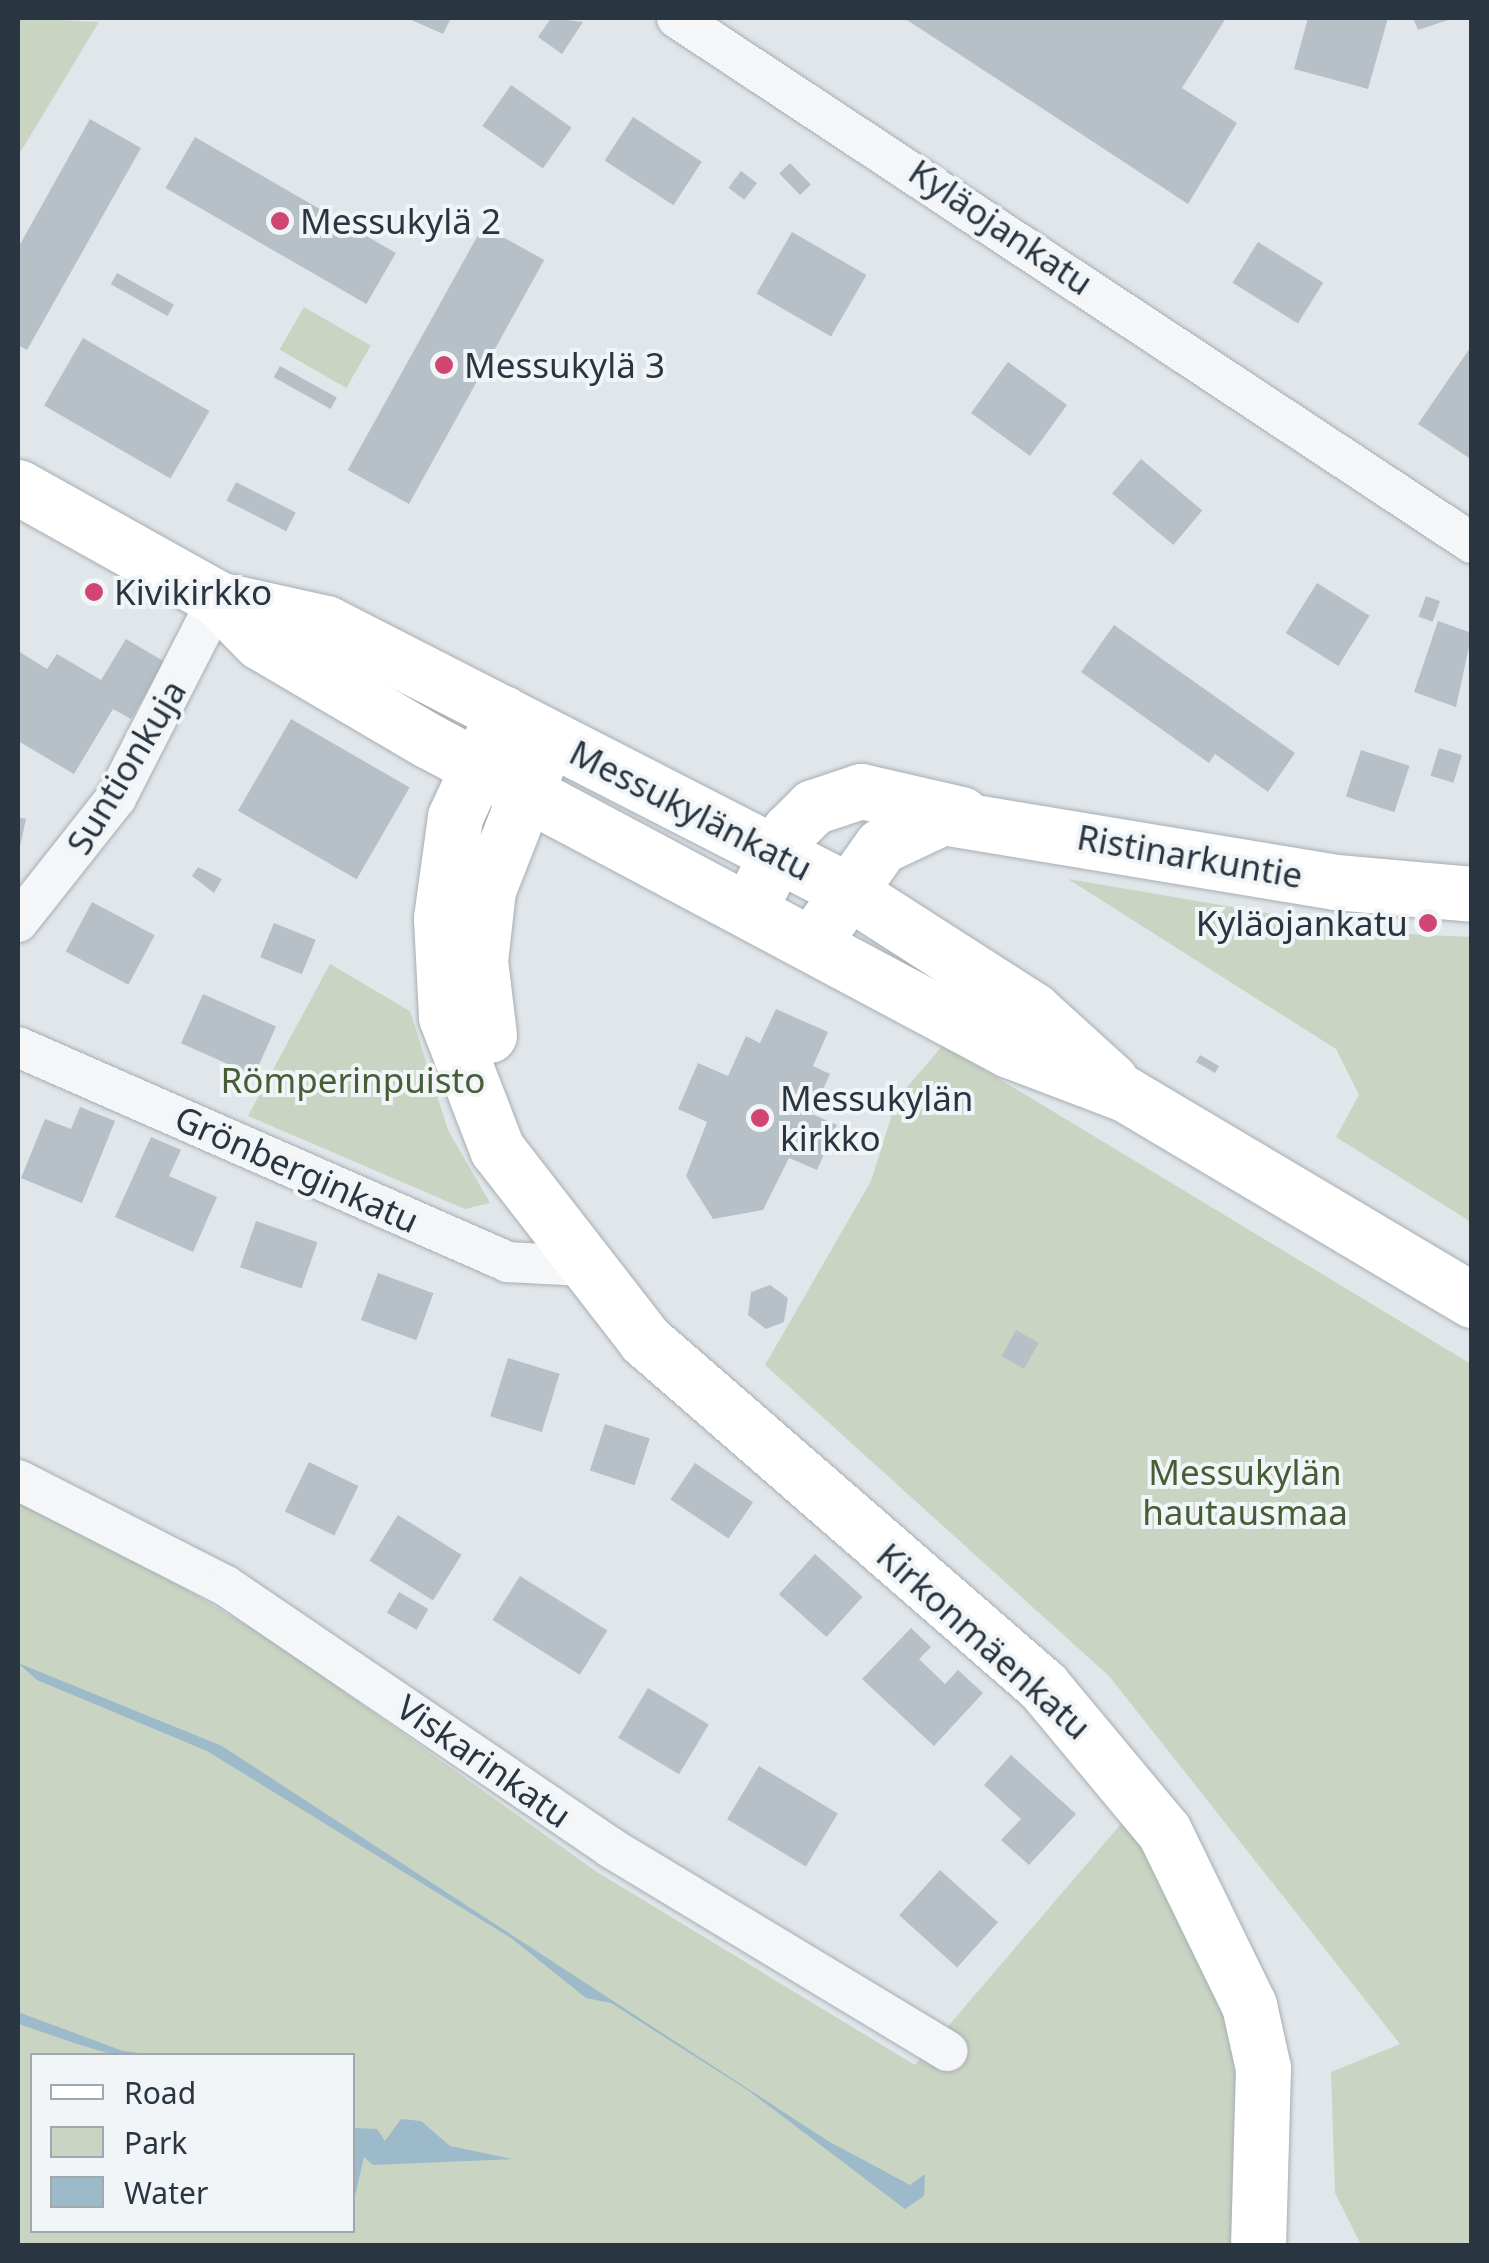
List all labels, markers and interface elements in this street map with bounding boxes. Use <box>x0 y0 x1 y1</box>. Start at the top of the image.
street label: Kyläojankatu <box>901 150 1101 304</box>
place label: Messukylä 2 <box>300 200 501 242</box>
marker: Messukylä 2 <box>269 210 291 232</box>
place label: Messukylä 3 <box>464 344 665 386</box>
marker: Messukylä 3 <box>433 354 455 376</box>
place label: Kivikirkko <box>114 571 272 613</box>
marker: Kivikirkko <box>83 581 105 603</box>
street label: Suntionkuja <box>58 672 194 862</box>
street label: Messukylänkatu <box>563 731 819 889</box>
street label: Ristinarkuntie <box>1074 815 1306 897</box>
place label: Kyläojankatu <box>1196 902 1408 944</box>
marker: Kyläojankatu <box>1417 912 1439 934</box>
park label: Römperinpuisto <box>221 1059 485 1101</box>
place label: Messukylän kirkko <box>780 1077 973 1159</box>
street label: Grönberginkatu <box>169 1096 425 1242</box>
marker: Messukylän kirkko <box>749 1107 771 1129</box>
park label: Messukylän hautausmaa <box>1142 1451 1348 1533</box>
street label: Kirkonmäenkatu <box>869 1534 1099 1748</box>
street label: Viskarinkatu <box>389 1686 579 1836</box>
legend <box>30 2053 355 2233</box>
text: Road <box>124 2072 196 2113</box>
text: Park <box>124 2122 187 2163</box>
text: Water <box>124 2172 208 2213</box>

